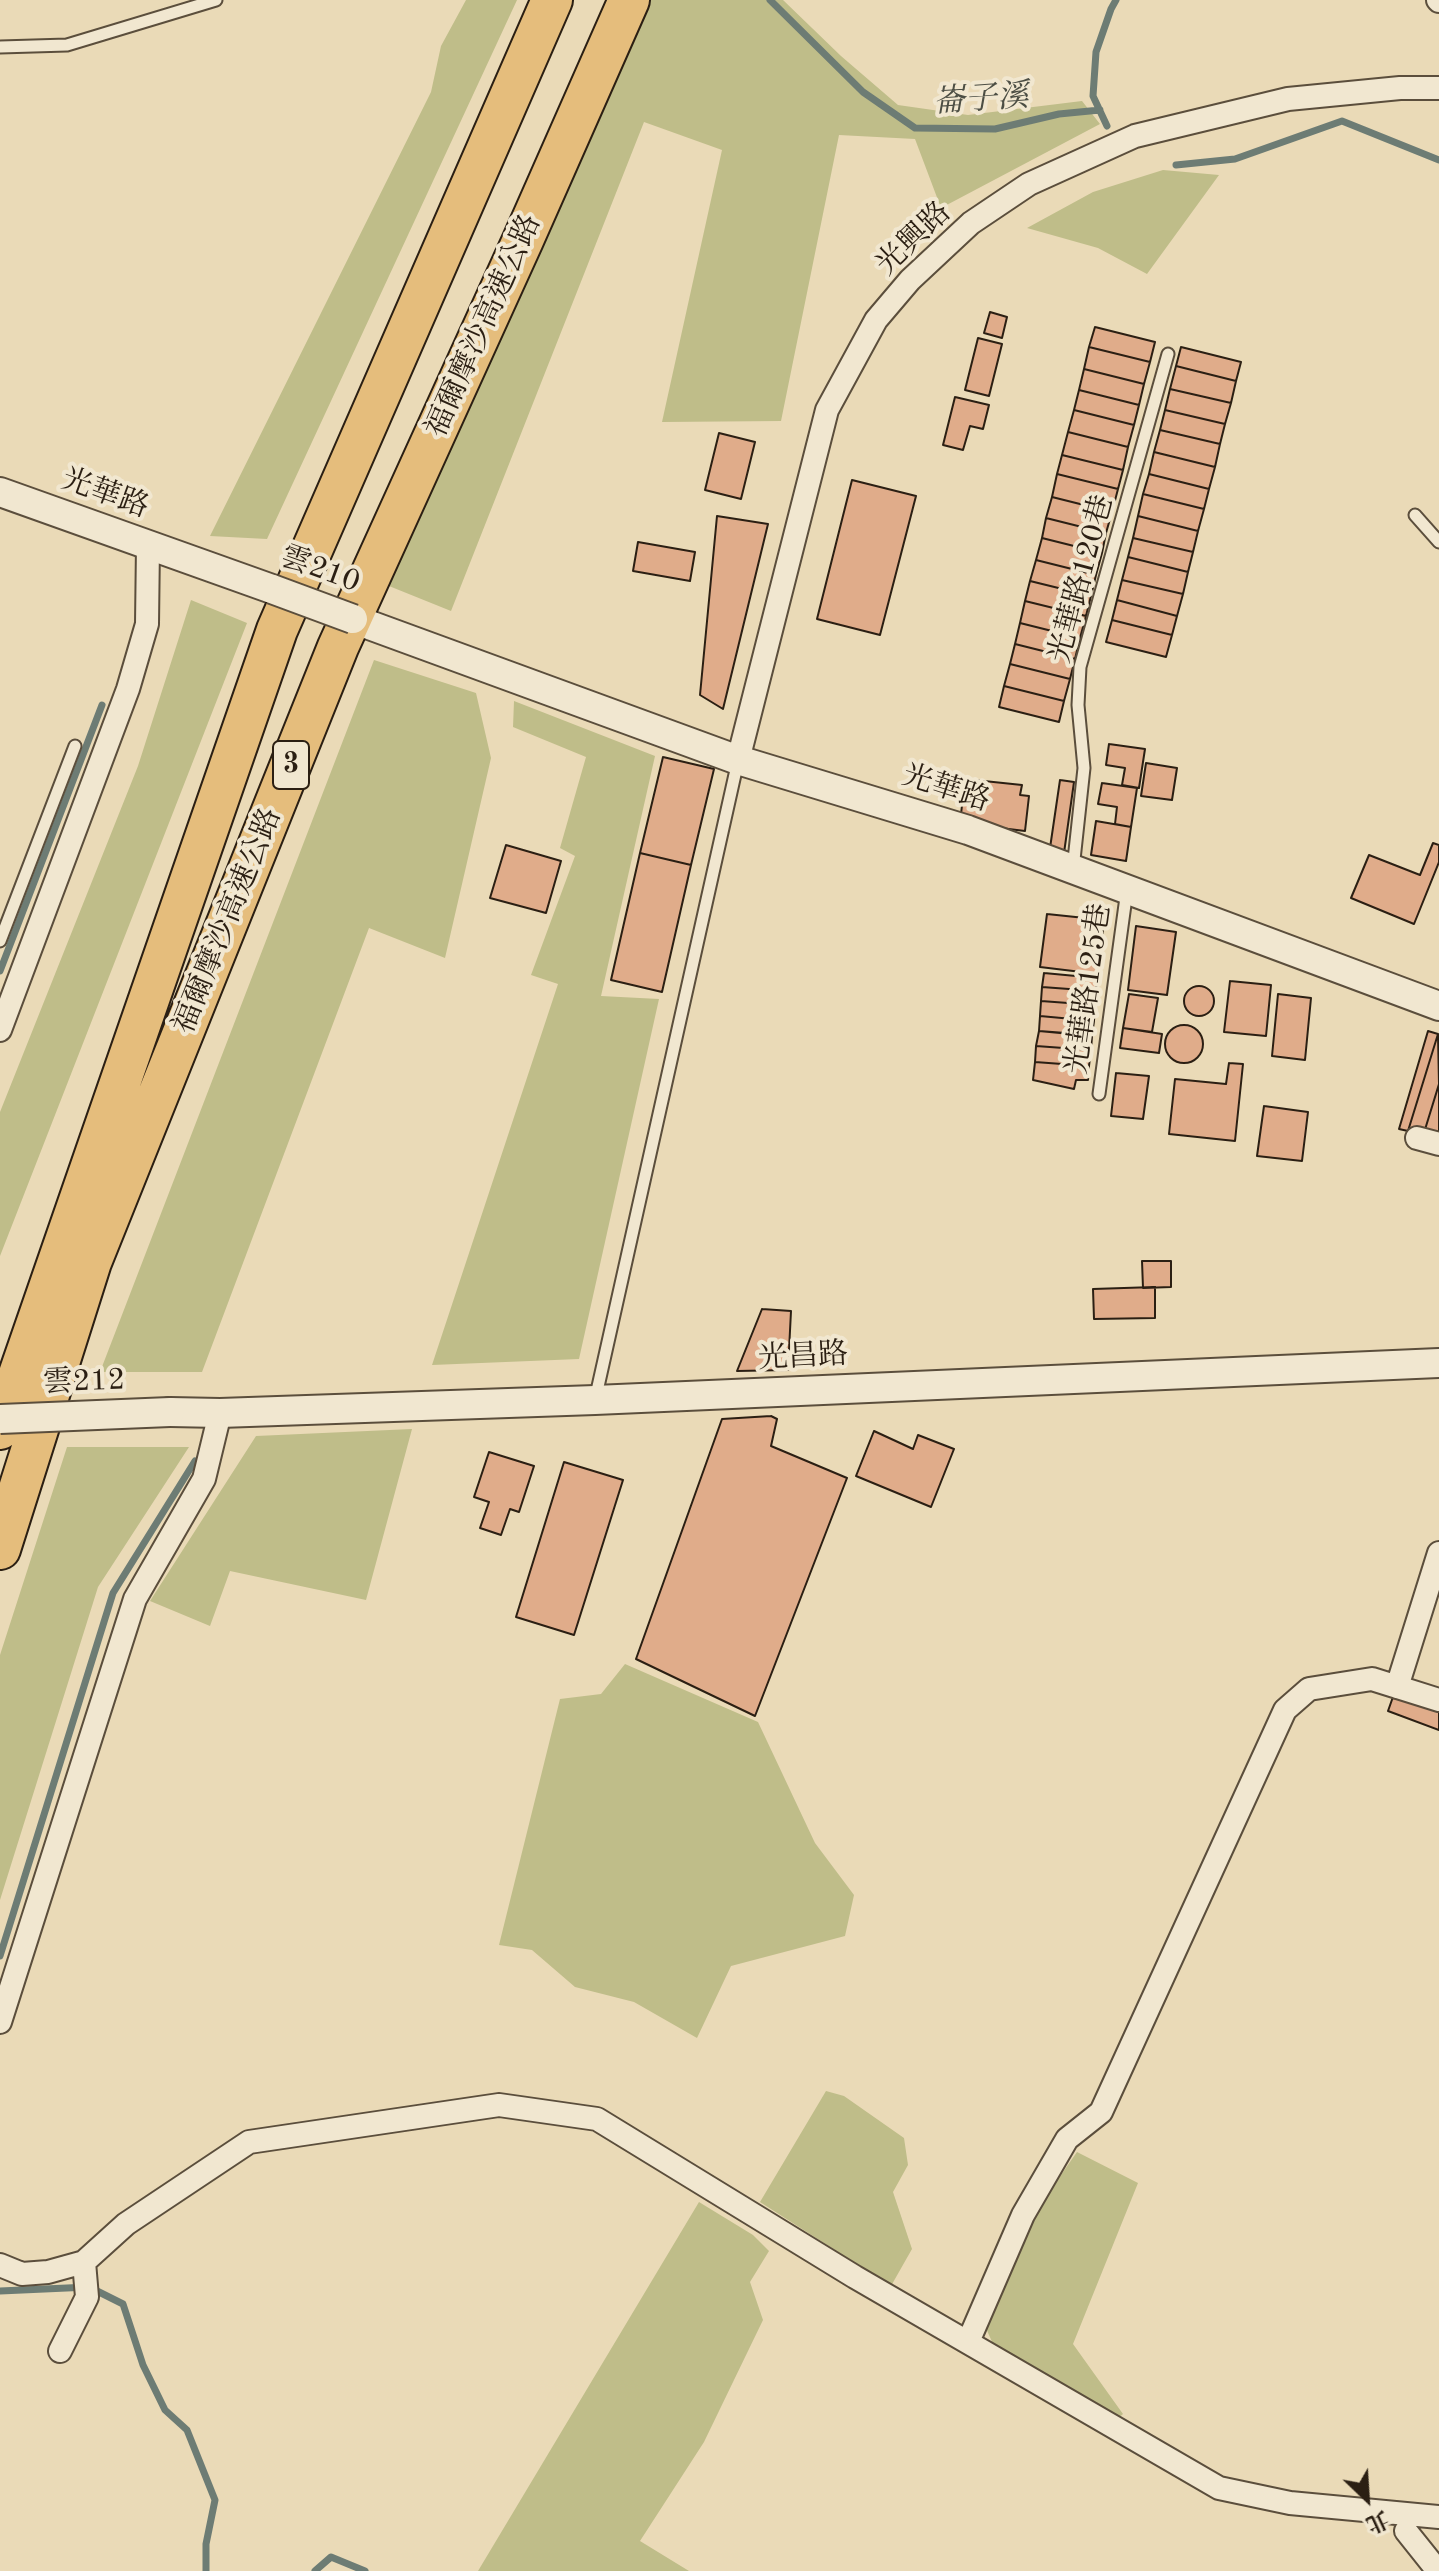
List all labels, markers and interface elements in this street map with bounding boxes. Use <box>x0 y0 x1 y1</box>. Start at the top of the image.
water label: 崙子溪 <box>932 77 1030 123</box>
street label: 光興路 <box>869 195 959 283</box>
street label: 福爾摩沙高速公路 <box>419 209 549 443</box>
street label: 光華路 <box>57 462 153 526</box>
street label: 光華路120巷 <box>1042 491 1122 667</box>
street label: 雲210 <box>275 539 365 601</box>
road number: 3 <box>273 741 309 789</box>
street label: 光華路 <box>898 758 994 820</box>
street label: 福爾摩沙高速公路 <box>166 803 290 1039</box>
street label: 光華路125巷 <box>1059 901 1119 1077</box>
street label: 光昌路 <box>757 1337 849 1377</box>
street label: 雲212 <box>42 1363 126 1401</box>
north arrow <box>1327 2459 1407 2539</box>
text: 北 <box>1363 2506 1392 2535</box>

